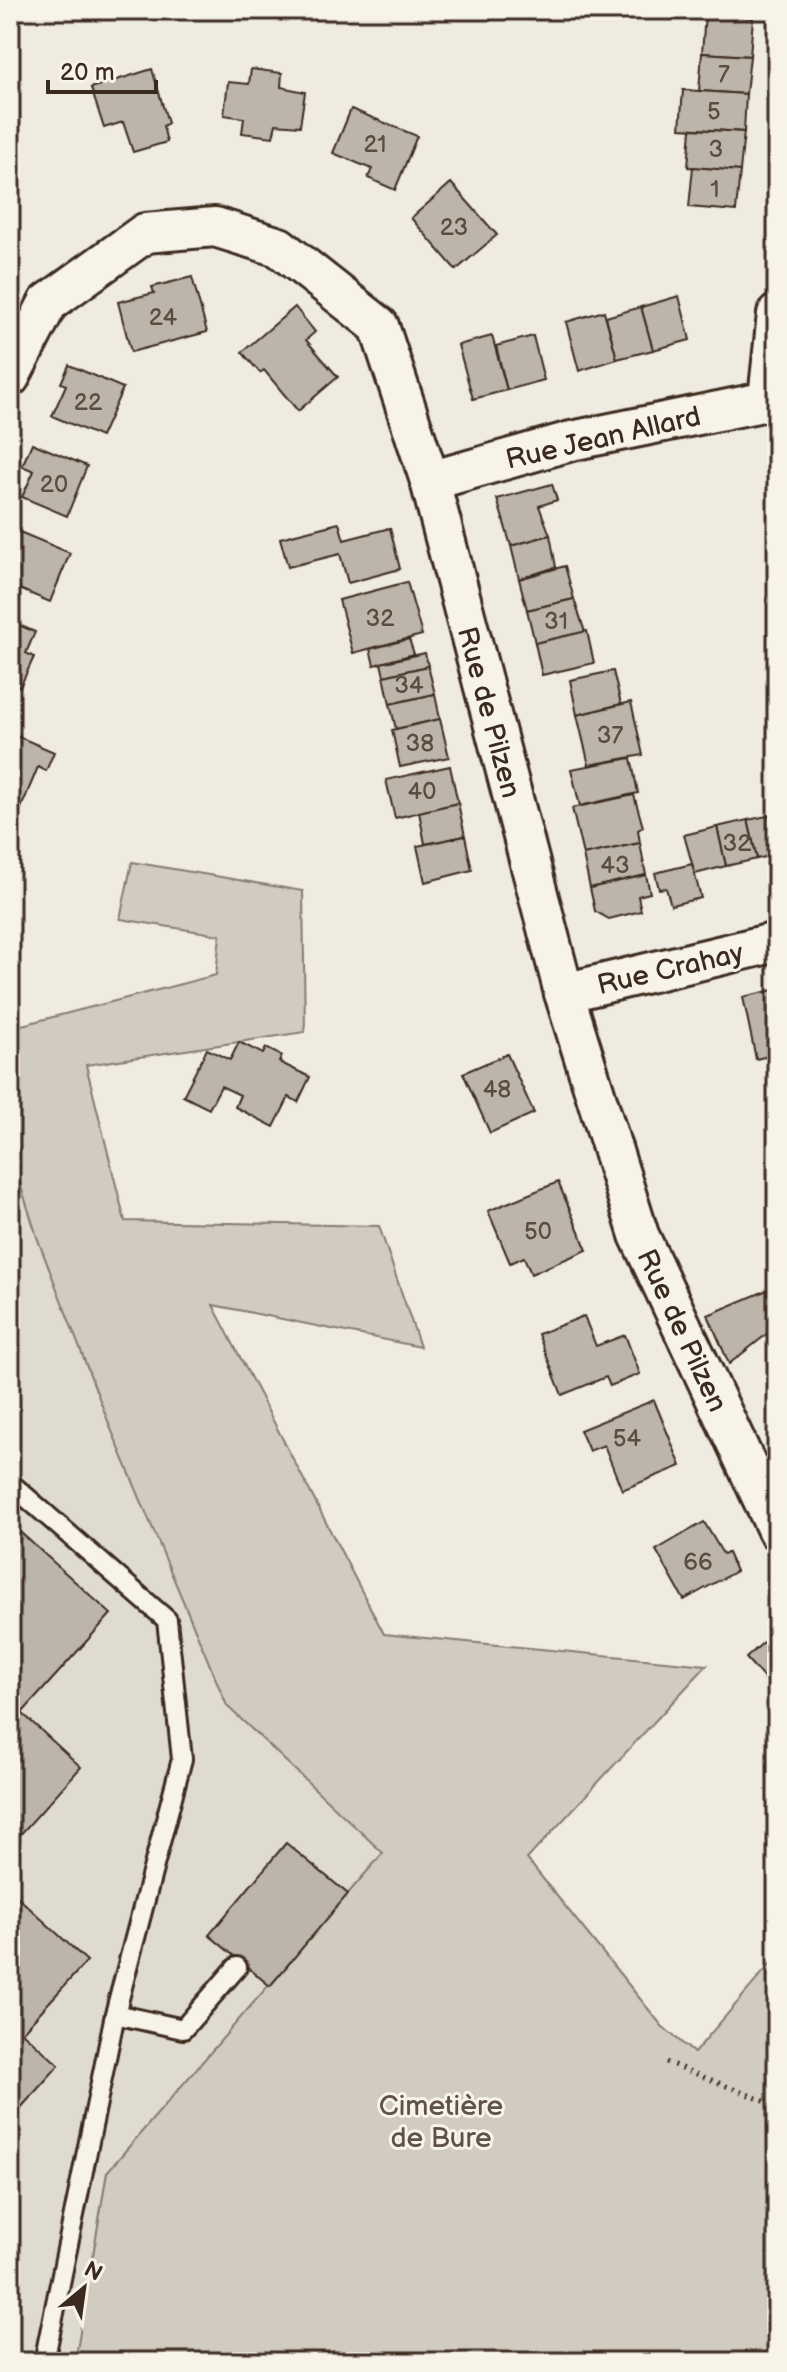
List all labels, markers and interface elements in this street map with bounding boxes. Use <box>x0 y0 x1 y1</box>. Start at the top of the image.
scale bar <box>48 44 156 94</box>
text: 20 m <box>60 58 115 87</box>
house number: 7 <box>718 60 730 89</box>
house number: 5 <box>707 97 721 126</box>
house number: 21 <box>363 130 387 159</box>
house number: 3 <box>709 135 723 164</box>
house number: 1 <box>710 175 720 204</box>
house number: 23 <box>440 213 468 242</box>
house number: 24 <box>149 303 178 332</box>
house number: 22 <box>74 388 102 417</box>
street label: Rue Jean Allard <box>503 400 704 477</box>
house number: 20 <box>40 470 68 499</box>
house number: 32 <box>366 604 394 633</box>
house number: 31 <box>544 607 568 636</box>
street label: Rue de Pilzen <box>450 623 527 801</box>
house number: 34 <box>394 671 424 700</box>
house number: 37 <box>597 721 623 750</box>
house number: 38 <box>406 729 434 758</box>
house number: 40 <box>408 777 436 806</box>
house number: 32 <box>723 829 751 858</box>
house number: 43 <box>600 851 630 880</box>
street label: Rue Crahay <box>594 937 747 1002</box>
house number: 48 <box>483 1075 511 1104</box>
house number: 50 <box>524 1217 552 1246</box>
street label: Rue de Pilzen <box>630 1244 734 1417</box>
house number: 54 <box>613 1424 642 1453</box>
house number: 66 <box>683 1548 713 1577</box>
park label: Cimetière de Bure <box>379 2090 503 2155</box>
north arrow <box>44 2248 124 2328</box>
text: N <box>79 2256 107 2288</box>

